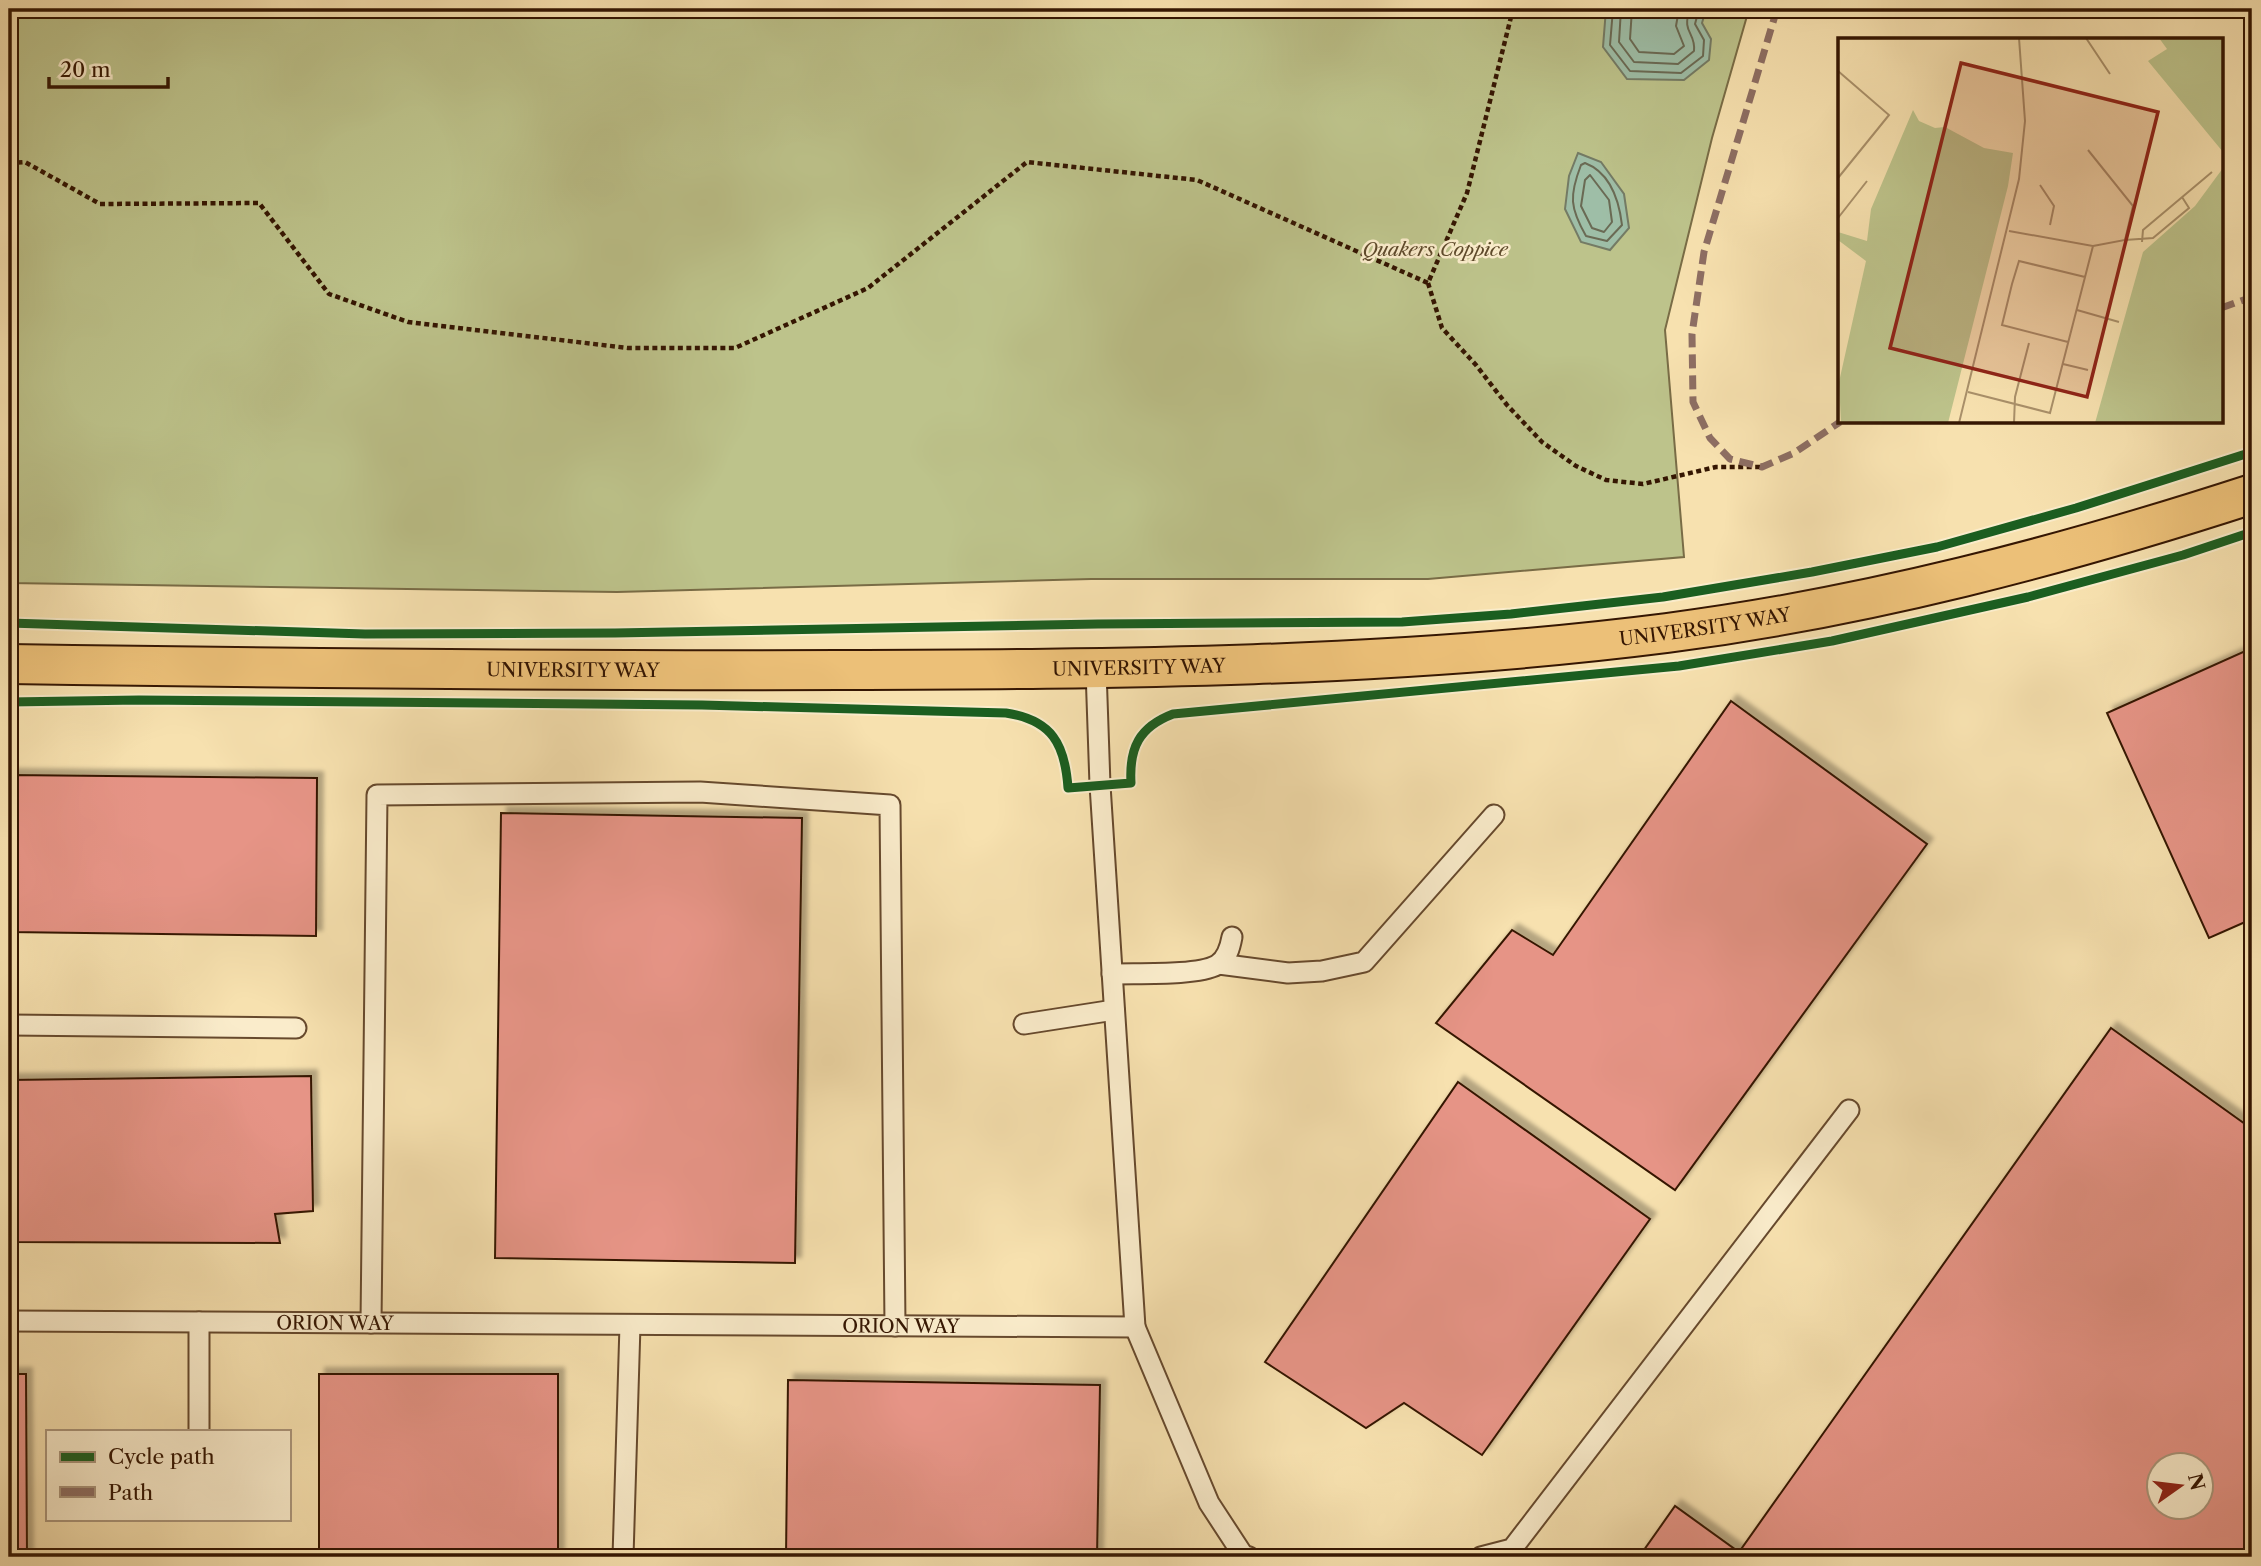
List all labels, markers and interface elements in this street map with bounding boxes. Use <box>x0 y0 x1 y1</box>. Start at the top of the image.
inset map <box>1838 38 2222 424</box>
scale bar <box>49 46 168 90</box>
text: 20 m <box>60 57 111 82</box>
park label: Quakers Coppice <box>1362 238 1509 261</box>
street label: UNIVERSITY WAY <box>1618 603 1794 651</box>
street label: UNIVERSITY WAY <box>1052 654 1227 681</box>
street label: UNIVERSITY WAY <box>486 658 660 682</box>
street label: ORION WAY <box>276 1311 394 1335</box>
street label: ORION WAY <box>842 1314 960 1338</box>
legend <box>46 1430 290 1520</box>
text: Cycle path <box>108 1444 215 1469</box>
north arrow <box>2146 1450 2216 1520</box>
text: N <box>2183 1471 2209 1493</box>
text: Path <box>108 1480 153 1505</box>

